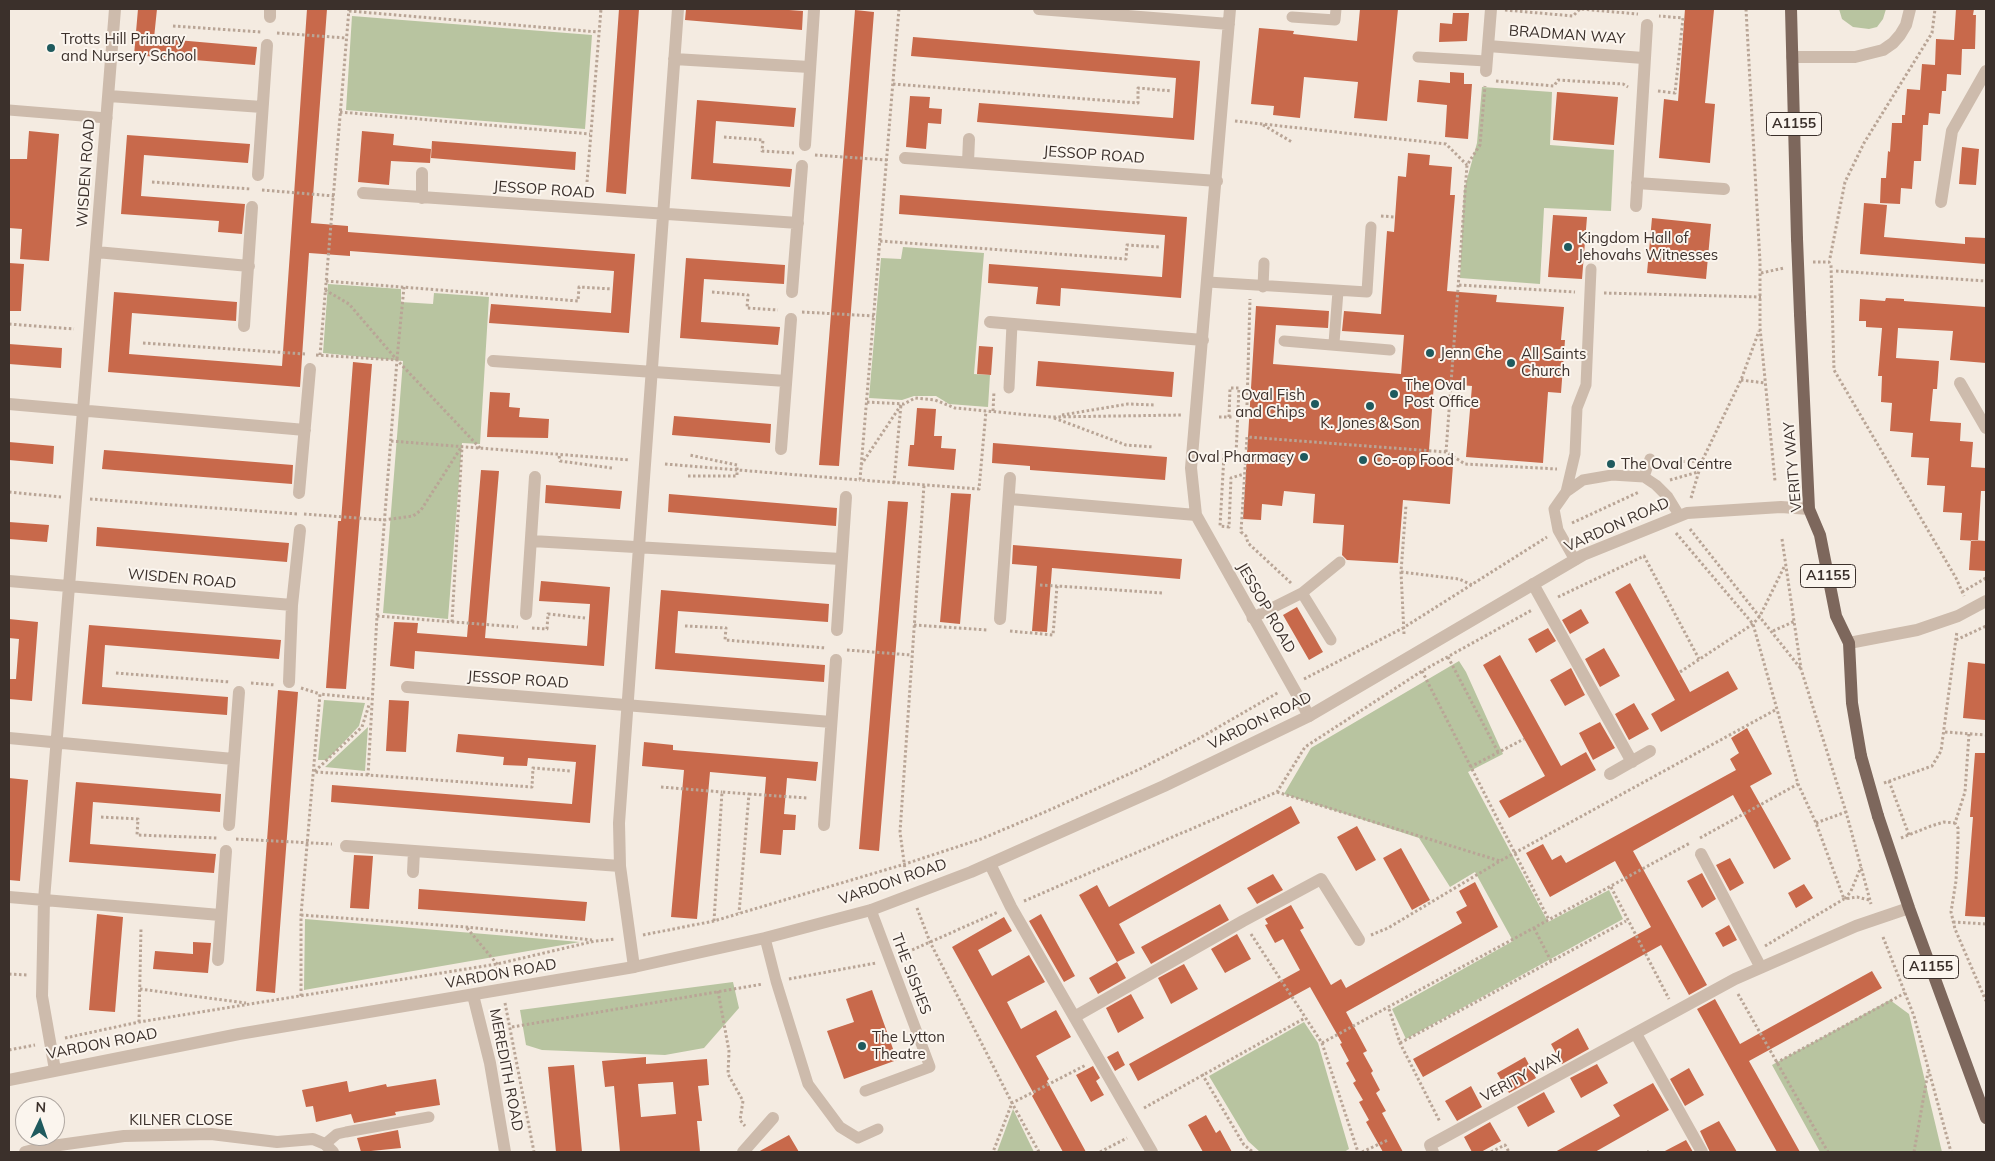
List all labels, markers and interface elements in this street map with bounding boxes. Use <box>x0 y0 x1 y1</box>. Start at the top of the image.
street label: BRADMAN WAY <box>1508 22 1626 48</box>
place label: Trotts Hill Primary and Nursery School <box>61 30 197 65</box>
marker: Trotts Hill Primary and Nursery School <box>45 42 57 54</box>
road number: A1155 <box>1766 112 1822 136</box>
street label: WISDEN ROAD <box>73 118 99 228</box>
street label: JESSOP ROAD <box>1043 142 1145 168</box>
street label: JESSOP ROAD <box>493 177 595 203</box>
place label: Kingdom Hall of Jehovahs Witnesses <box>1578 229 1718 264</box>
marker: Kingdom Hall of Jehovahs Witnesses <box>1562 241 1574 253</box>
place label: Jenn Che <box>1440 344 1502 362</box>
place label: All Saints Church <box>1521 345 1586 380</box>
marker: Jenn Che <box>1424 347 1436 359</box>
marker: All Saints Church <box>1505 357 1517 369</box>
place label: The Oval Post Office <box>1404 376 1479 411</box>
place label: Oval Fish and Chips <box>1235 386 1305 421</box>
marker: The Oval Post Office <box>1388 388 1400 400</box>
marker: Oval Fish and Chips <box>1309 398 1321 410</box>
marker: K. Jones & Son <box>1364 400 1376 412</box>
place label: K. Jones & Son <box>1320 414 1420 432</box>
street label: VERITY WAY <box>1780 421 1806 513</box>
place label: Oval Pharmacy <box>1188 448 1294 466</box>
marker: Oval Pharmacy <box>1298 451 1310 463</box>
place label: Co-op Food <box>1373 451 1454 469</box>
marker: Co-op Food <box>1357 454 1369 466</box>
place label: The Oval Centre <box>1621 455 1732 473</box>
marker: The Oval Centre <box>1605 458 1617 470</box>
street label: VARDON ROAD <box>1562 494 1672 556</box>
street label: JESSOP ROAD <box>1233 560 1299 656</box>
road number: A1155 <box>1800 564 1856 588</box>
street label: WISDEN ROAD <box>127 565 237 593</box>
street label: JESSOP ROAD <box>467 667 569 693</box>
street label: VARDON ROAD <box>1205 688 1315 754</box>
street label: VARDON ROAD <box>837 855 949 909</box>
street label: THE SISHES <box>887 931 935 1017</box>
street label: VARDON ROAD <box>444 955 558 993</box>
road number: A1155 <box>1904 956 1958 979</box>
street label: MEREDITH ROAD <box>485 1007 527 1133</box>
street label: VARDON ROAD <box>45 1024 159 1064</box>
place label: The Lytton Theatre <box>872 1028 945 1063</box>
marker: The Lytton Theatre <box>856 1040 868 1052</box>
street label: VERITY WAY <box>1478 1048 1566 1106</box>
north arrow <box>15 1096 65 1146</box>
text: N <box>35 1098 46 1116</box>
street label: KILNER CLOSE <box>129 1111 233 1129</box>

